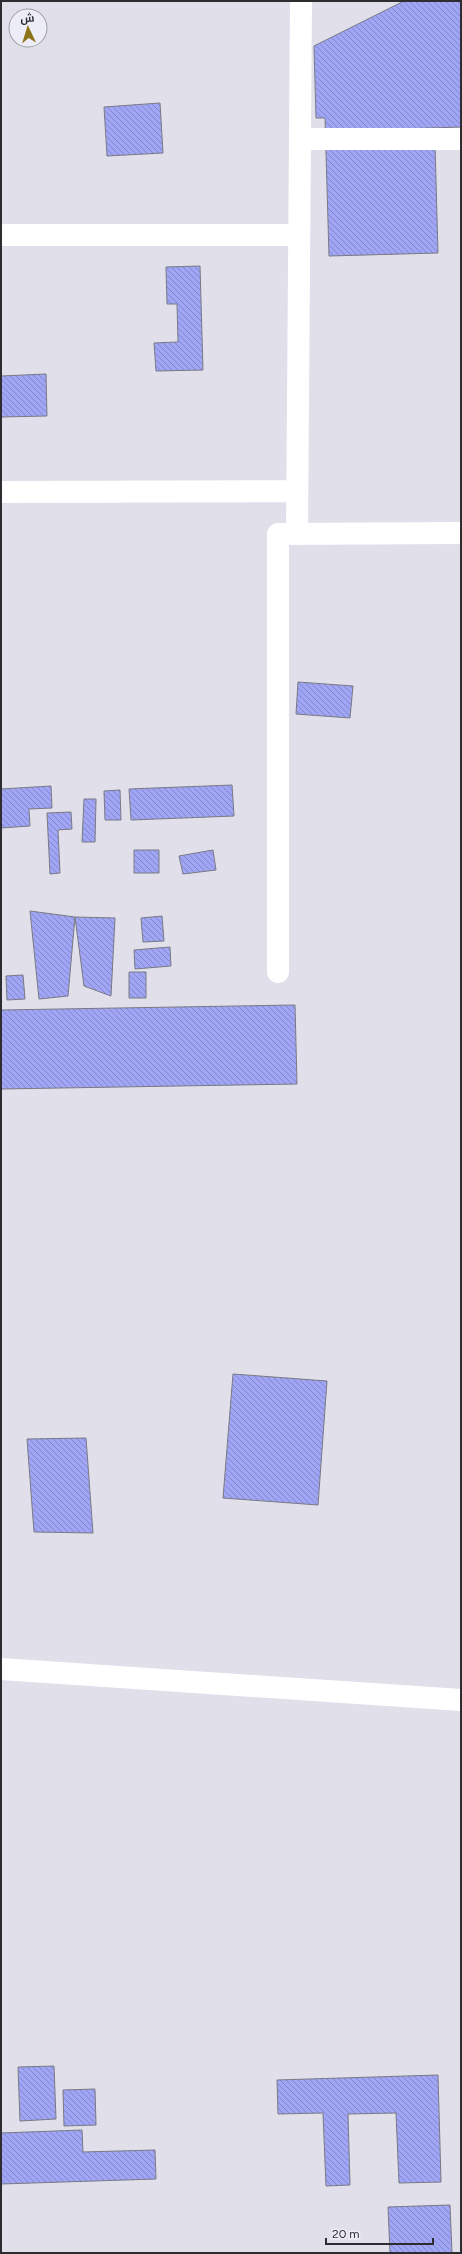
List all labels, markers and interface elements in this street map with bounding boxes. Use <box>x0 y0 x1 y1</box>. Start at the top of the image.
north arrow <box>8 8 48 48</box>
text: ش <box>20 12 35 25</box>
scale bar <box>326 2220 433 2246</box>
text: 20 m <box>332 2227 360 2241</box>

